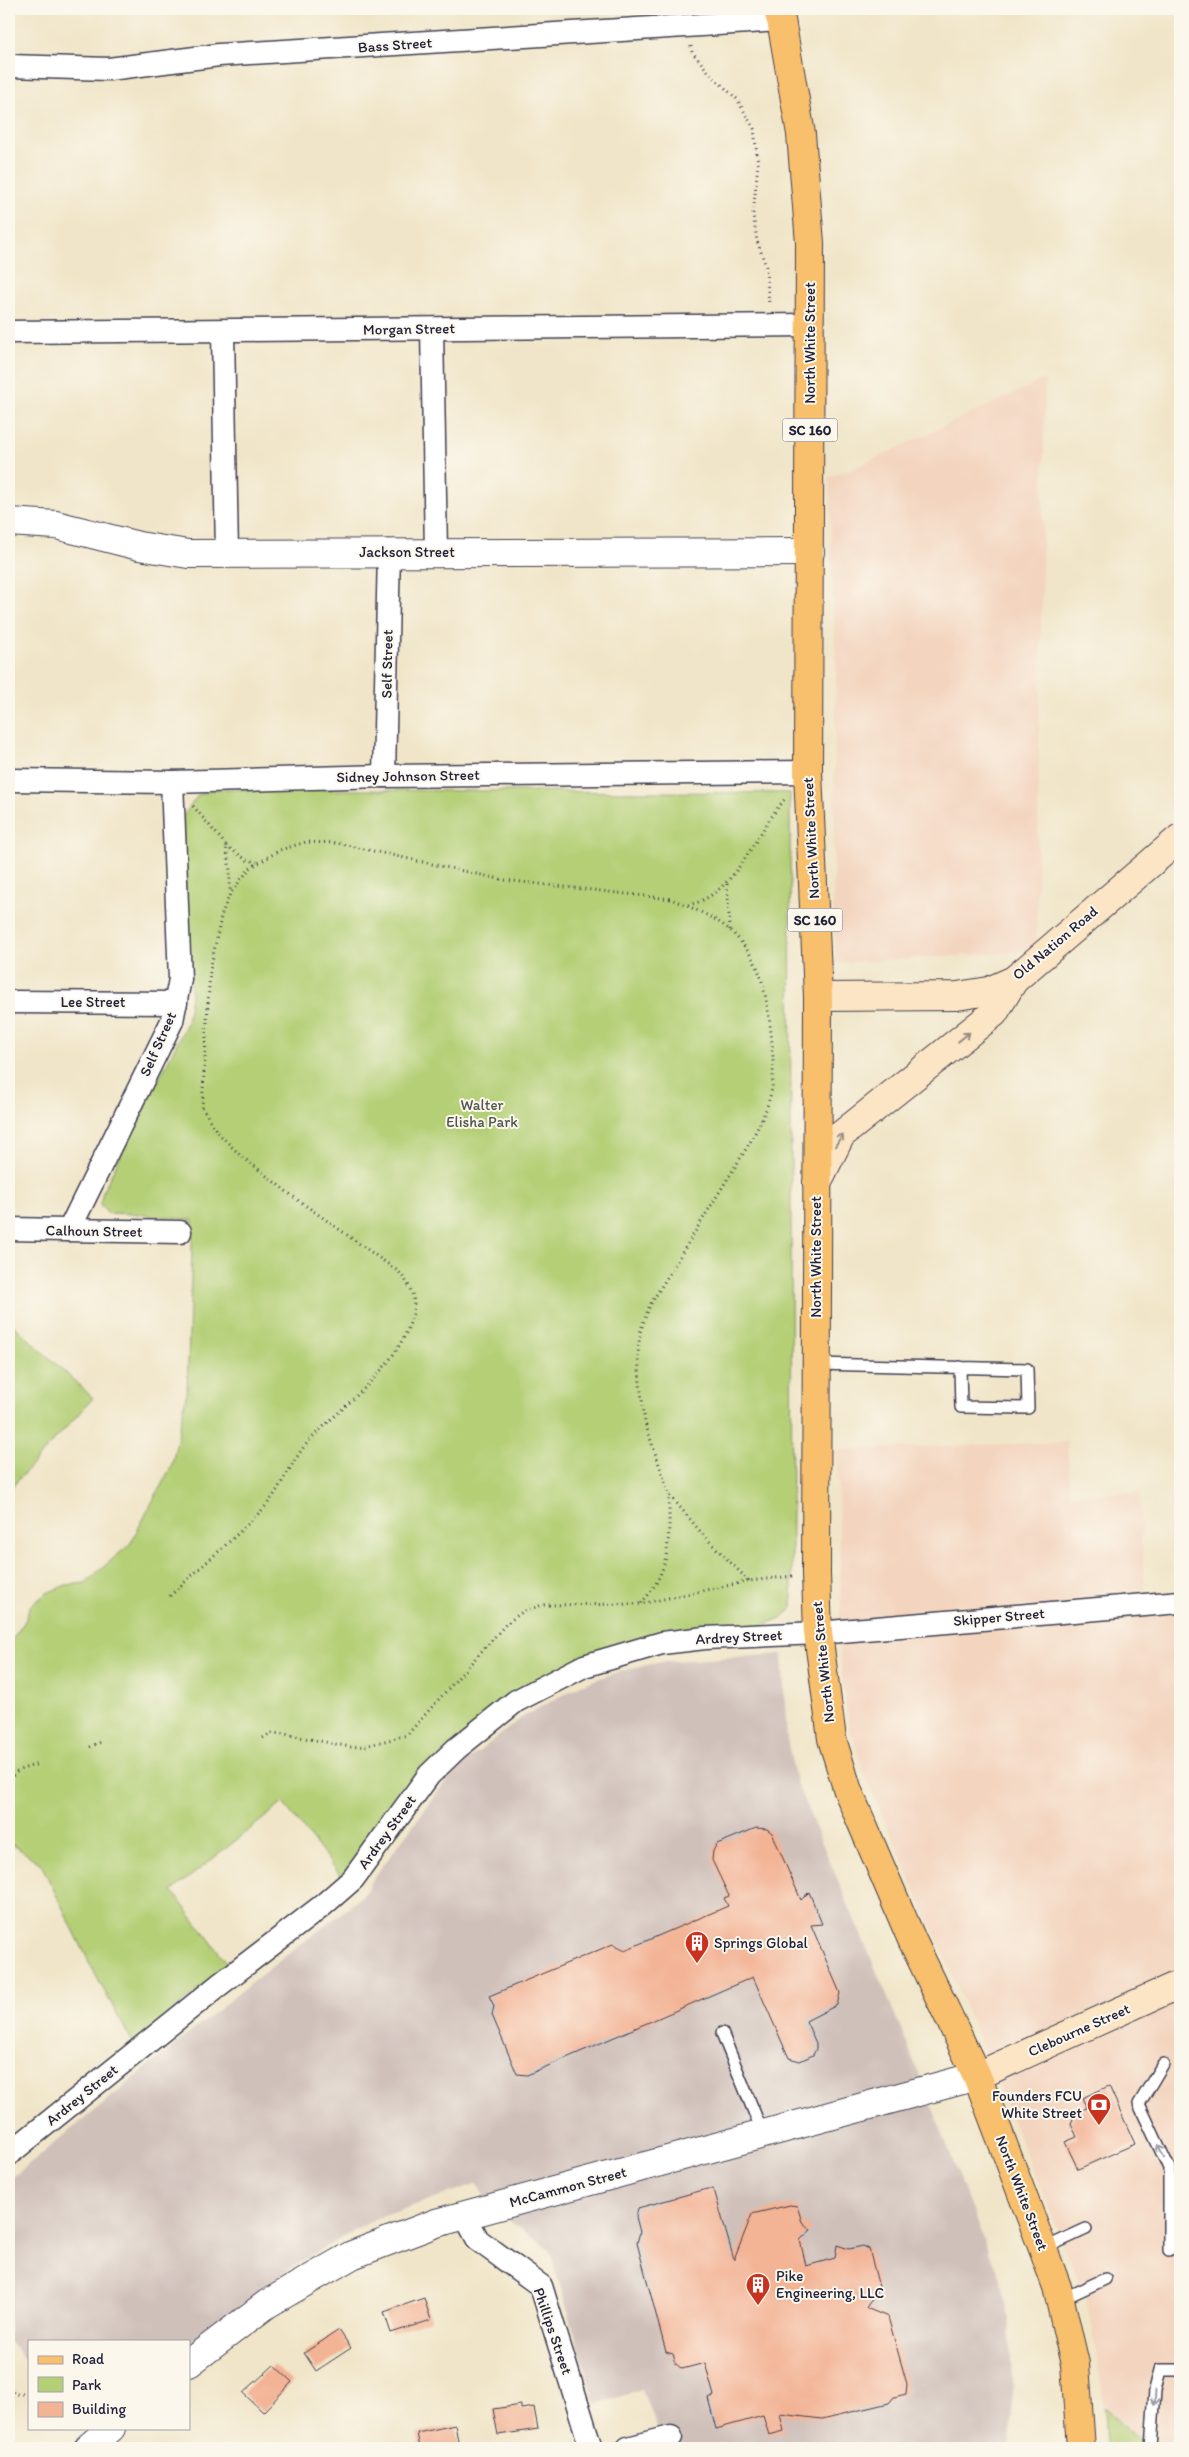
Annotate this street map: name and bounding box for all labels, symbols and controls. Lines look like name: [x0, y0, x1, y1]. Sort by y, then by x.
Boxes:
street label: Bass Street: [357, 33, 433, 57]
street label: North White Street: [801, 282, 819, 404]
street label: Morgan Street: [363, 319, 456, 339]
road number: SC 160: [782, 418, 838, 442]
street label: Jackson Street: [359, 543, 455, 561]
street label: Self Street: [377, 629, 397, 699]
street label: Sidney Johnson Street: [336, 766, 480, 786]
street label: North White Street: [799, 776, 823, 899]
street label: Old Nation Road: [1009, 902, 1101, 984]
road number: SC 160: [788, 908, 842, 932]
street label: Lee Street: [61, 993, 126, 1011]
street label: Self Street: [136, 1009, 180, 1079]
one-way arrow: [957, 1031, 970, 1042]
park label: Walter Elisha Park: [446, 1096, 518, 1131]
one-way arrow: [835, 1134, 845, 1148]
street label: North White Street: [807, 1196, 825, 1318]
street label: Calhoun Street: [45, 1221, 143, 1241]
street label: North White Street: [808, 1600, 838, 1723]
street label: Skipper Street: [952, 1604, 1046, 1630]
street label: Ardrey Street: [695, 1626, 783, 1648]
street label: Ardrey Street: [354, 1791, 420, 1873]
building icon: Springs Global: [684, 1930, 710, 1964]
place label: Springs Global: [714, 1934, 809, 1952]
street label: Clebourne Street: [1025, 1999, 1133, 2061]
street label: Ardrey Street: [42, 2060, 122, 2129]
place label: Founders FCU White Street: [992, 2087, 1082, 2122]
bank icon: Founders FCU White Street: [1086, 2092, 1112, 2126]
street label: North White Street: [992, 2133, 1052, 2253]
one-way arrow: [1156, 2144, 1166, 2159]
street label: McCammon Street: [507, 2163, 629, 2211]
place label: Pike Engineering, LLC: [776, 2267, 885, 2302]
building icon: Pike Engineering, LLC: [745, 2272, 771, 2306]
street label: Phillips Street: [530, 2285, 576, 2377]
legend: [28, 2340, 190, 2430]
text: Road: [72, 2350, 105, 2368]
text: Park: [72, 2376, 102, 2394]
one-way arrow: [1150, 2390, 1159, 2406]
text: Building: [72, 2400, 126, 2418]

